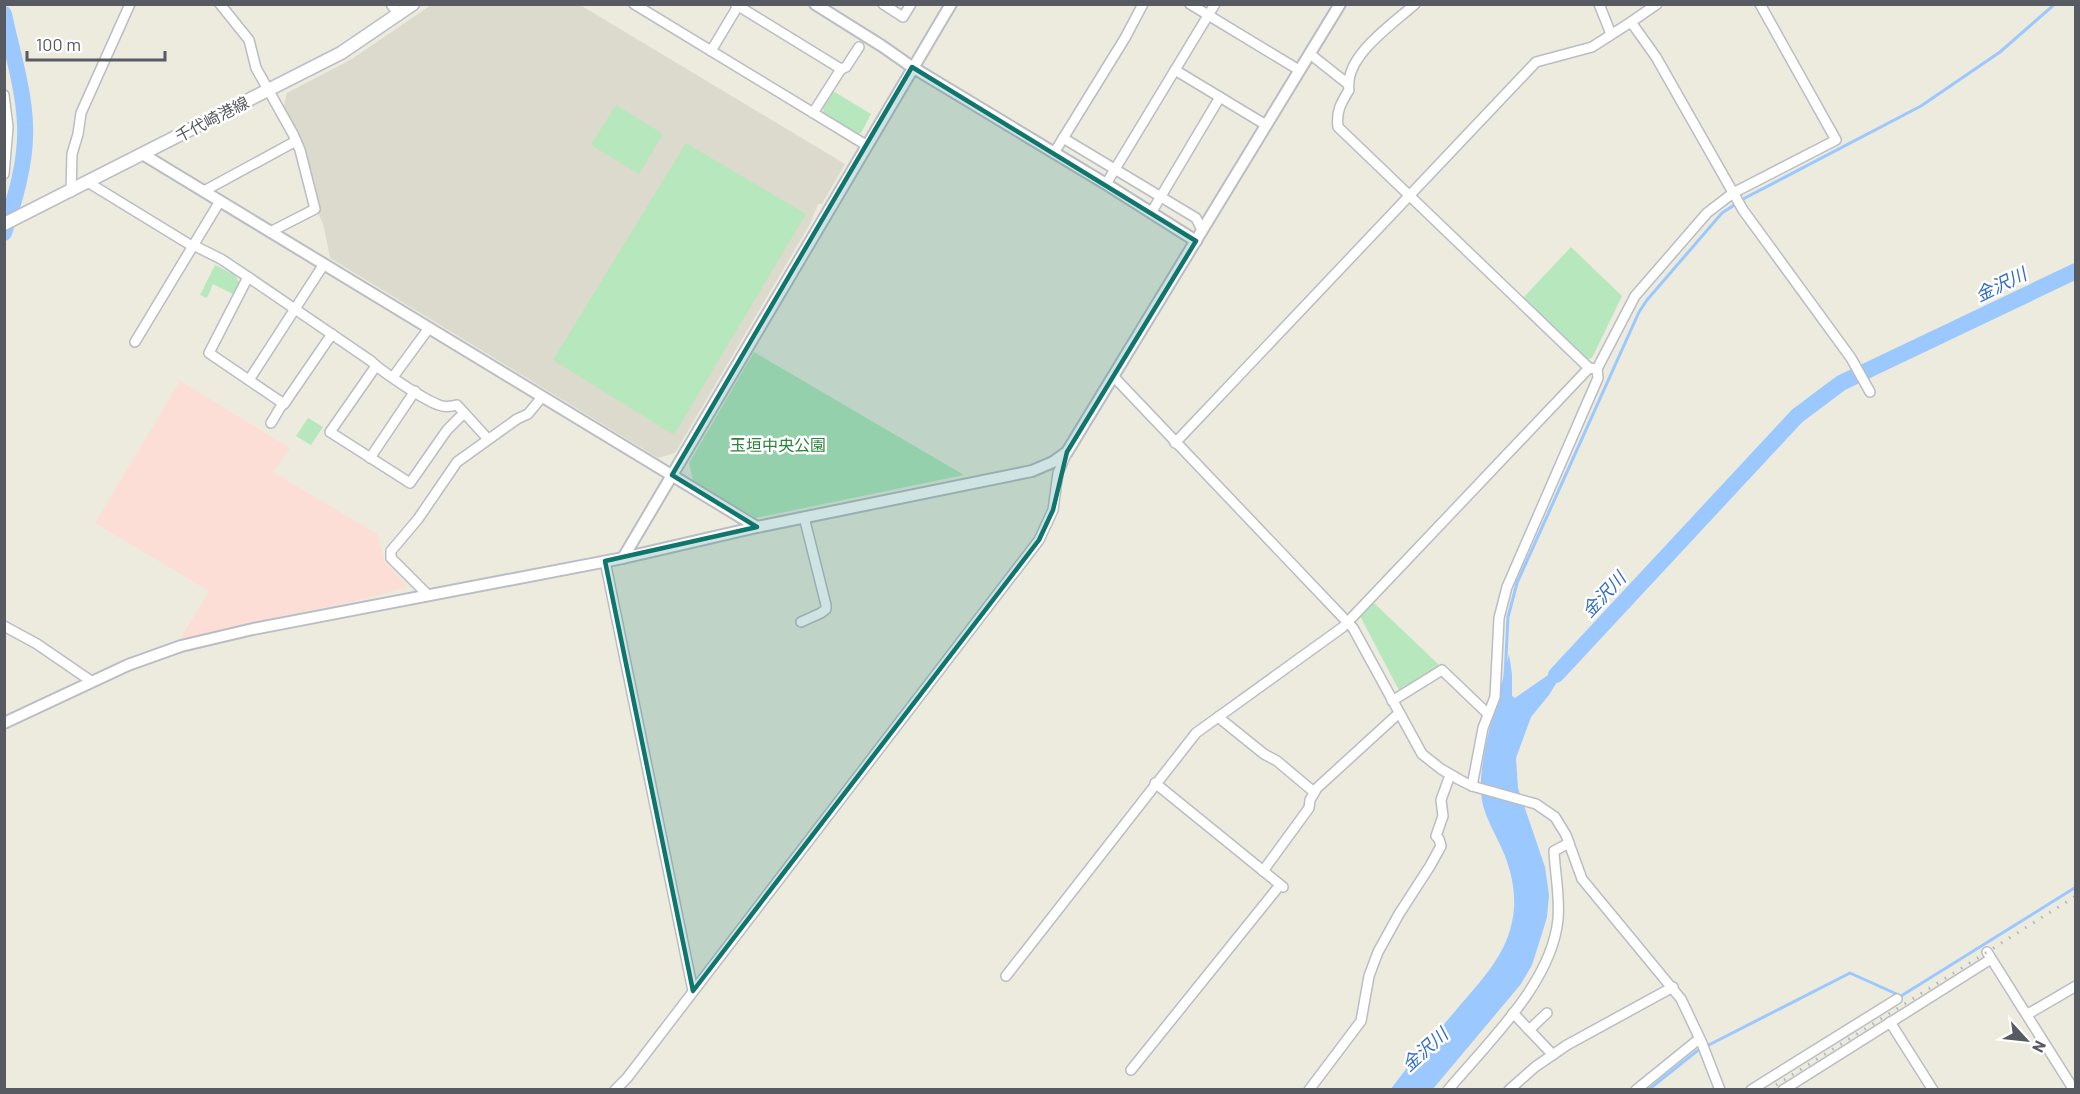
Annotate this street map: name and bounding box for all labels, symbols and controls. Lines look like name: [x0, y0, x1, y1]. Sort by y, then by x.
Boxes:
scale bar: [27, 24, 165, 62]
text: 100 m: [36, 33, 81, 55]
street label: 千代崎港線: [172, 92, 252, 145]
water label: 金沢川: [1971, 262, 2031, 306]
park label: 玉垣中央公園: [730, 435, 826, 454]
water label: 金沢川: [1577, 566, 1631, 622]
north arrow: [1996, 1010, 2056, 1070]
water label: 金沢川: [1397, 1022, 1453, 1075]
text: N: [2029, 1038, 2051, 1056]

